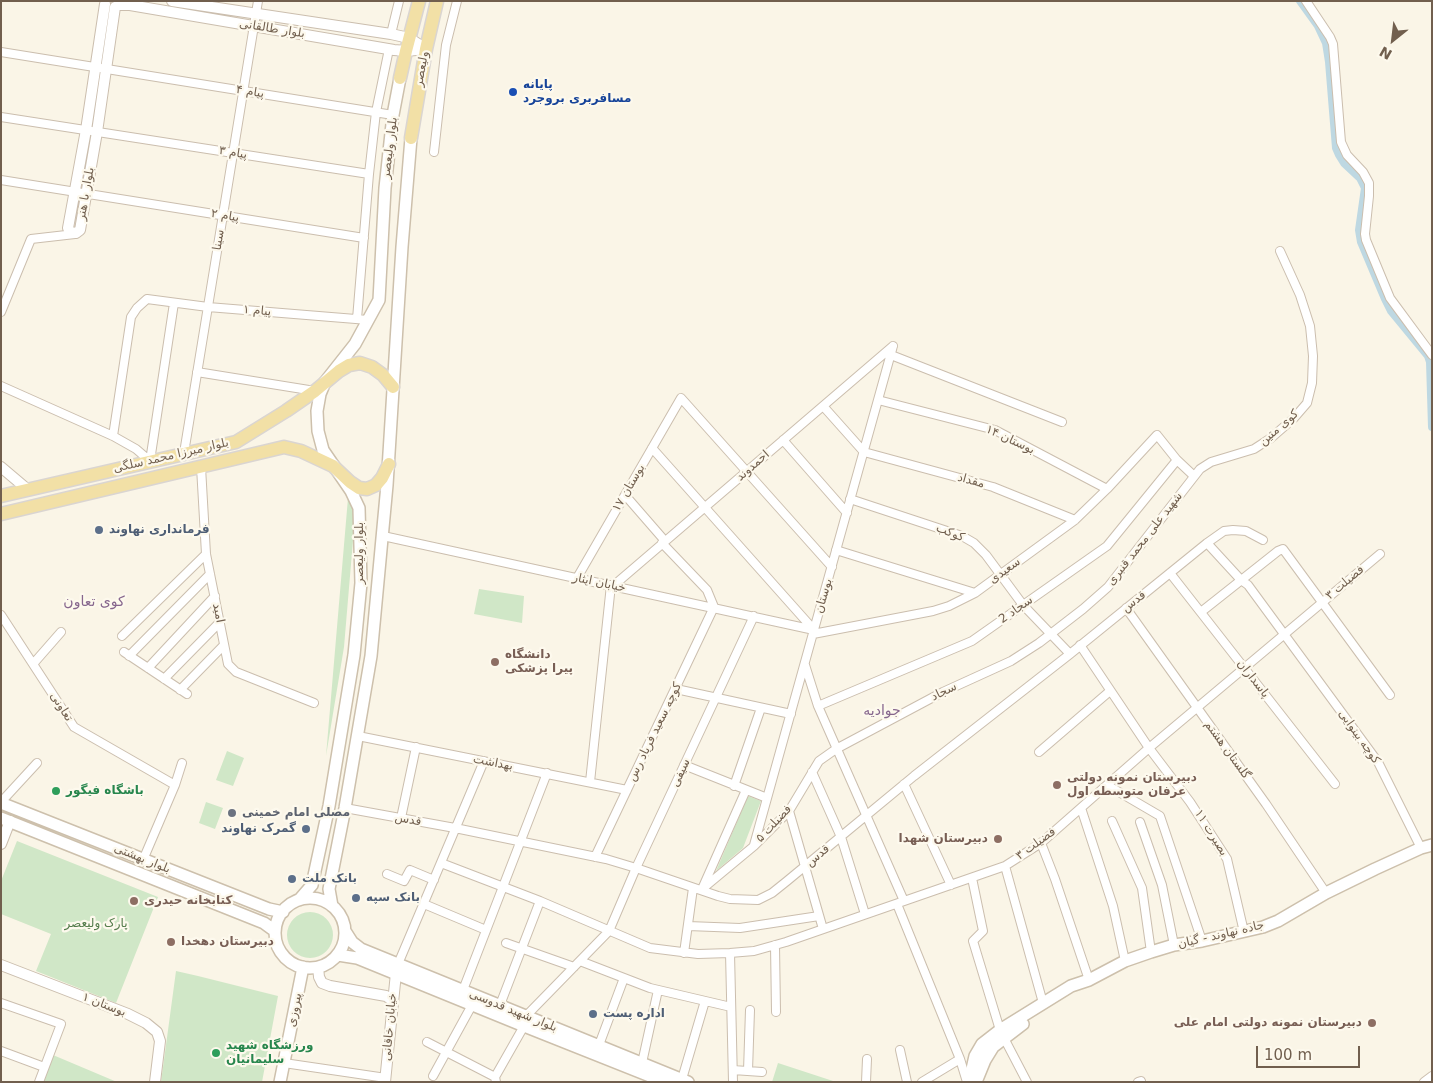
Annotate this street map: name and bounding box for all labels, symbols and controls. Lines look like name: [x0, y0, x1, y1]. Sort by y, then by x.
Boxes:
north arrow: [1368, 15, 1418, 65]
street label: بلوار طالقانی: [238, 17, 306, 41]
text: N: [1377, 43, 1395, 63]
street label: ولیعصر: [412, 50, 432, 88]
place label: پایانه مسافربری بروجرد: [523, 78, 631, 106]
street label: پیام ۴: [235, 83, 265, 101]
marker: پایانه مسافربری بروجرد: [507, 86, 519, 98]
street label: بلوار ولیعصر: [379, 116, 401, 180]
street label: پیام ۳: [218, 144, 248, 162]
street label: بلوار با هنر: [74, 166, 98, 222]
street label: پیام ۲: [210, 207, 240, 225]
street label: سینا: [210, 229, 228, 251]
street label: پیام ۱: [242, 303, 272, 319]
street label: کوی متین: [1256, 407, 1302, 449]
street label: بوستان ۱۴: [983, 422, 1037, 458]
street label: بلوار میرزا محمد سلگی: [112, 436, 230, 476]
street label: احمدوند: [733, 448, 773, 484]
street label: بوستان ۱۷: [610, 462, 648, 514]
street label: مقداد: [956, 470, 986, 492]
street label: شهید علی محمد قنبری: [1104, 489, 1186, 589]
street label: کوکب: [934, 521, 966, 545]
street label: بلوار ولیعصر: [353, 522, 367, 584]
place label: فرمانداری نهاوند: [109, 523, 210, 537]
marker: فرمانداری نهاوند: [93, 524, 105, 536]
street label: سعیدی: [987, 555, 1023, 587]
street label: فضیلت ۳: [1323, 563, 1367, 603]
street label: خیابان ایثار: [571, 570, 627, 596]
street label: بوستان: [812, 577, 836, 615]
street label: قدس: [1119, 588, 1149, 616]
street label: سجاد 2: [996, 593, 1036, 627]
district label: کوی تعاون: [63, 594, 125, 610]
street label: امید: [209, 602, 227, 624]
place label: دانشگاه پیرا پزشکی: [505, 648, 573, 676]
marker: دانشگاه پیرا پزشکی: [489, 656, 501, 668]
street label: پاسداران: [1234, 657, 1272, 701]
street label: کوچه سعید فریاد رس: [625, 680, 685, 784]
street label: سجاد: [929, 680, 959, 704]
street label: تعاونی: [46, 690, 76, 724]
district label: جوادیه: [863, 703, 901, 719]
street label: کوچه بینوایی: [1335, 707, 1383, 767]
street label: گلستان هشتم: [1201, 718, 1253, 782]
street label: بهداشت: [472, 752, 514, 774]
street label: سیفی: [668, 756, 694, 790]
place label: دبیرستان نمونه دولتی عرفان متوسطه اول: [1067, 771, 1197, 799]
marker: دبیرستان نمونه دولتی عرفان متوسطه اول: [1051, 779, 1063, 791]
place label: باشگاه فیگور: [66, 784, 144, 798]
marker: باشگاه فیگور: [50, 785, 62, 797]
street label: فضیلت ۵: [753, 802, 795, 846]
place label: مصلی امام خمینی: [242, 806, 350, 820]
marker: مصلی امام خمینی: [226, 807, 238, 819]
street label: بصیرت ۱۱: [1191, 807, 1231, 859]
street label: قدس: [394, 811, 422, 829]
place label: گمرک نهاوند: [221, 822, 296, 836]
marker: گمرک نهاوند: [300, 823, 312, 835]
street label: فضیلت ۳: [1013, 825, 1059, 863]
place label: دبیرستان شهدا: [899, 832, 988, 846]
marker: دبیرستان شهدا: [992, 833, 1004, 845]
street label: بلوار بهشتی: [112, 841, 172, 877]
street label: قدس: [803, 842, 833, 870]
place label: بانک ملت: [302, 872, 357, 886]
marker: بانک ملت: [286, 873, 298, 885]
place label: بانک سپه: [366, 891, 420, 905]
marker: بانک سپه: [350, 892, 362, 904]
place label: کتابخانه حیدری: [144, 894, 232, 908]
marker: کتابخانه حیدری: [128, 895, 140, 907]
park label: پارک ولیعصر: [64, 917, 128, 931]
street label: جاده نهاوند - گیان: [1176, 918, 1266, 952]
place label: دبیرستان دهخدا: [181, 935, 274, 949]
marker: دبیرستان دهخدا: [165, 936, 177, 948]
street label: بلوار شهید قدوسی: [467, 987, 559, 1035]
street label: بوستان ۱: [80, 990, 128, 1020]
street label: پیروزی: [285, 992, 305, 1028]
street label: خیابان خاقانی: [380, 992, 400, 1062]
place label: اداره پست: [603, 1007, 665, 1021]
marker: اداره پست: [587, 1008, 599, 1020]
place label: دبیرستان نمونه دولتی امام علی: [1174, 1016, 1362, 1030]
marker: دبیرستان نمونه دولتی امام علی: [1366, 1017, 1378, 1029]
scale bar: [1258, 1036, 1362, 1068]
place label: ورزشگاه شهید سلیمانیان: [226, 1039, 313, 1067]
text: 100 m: [1264, 1046, 1312, 1064]
marker: ورزشگاه شهید سلیمانیان: [210, 1047, 222, 1059]

